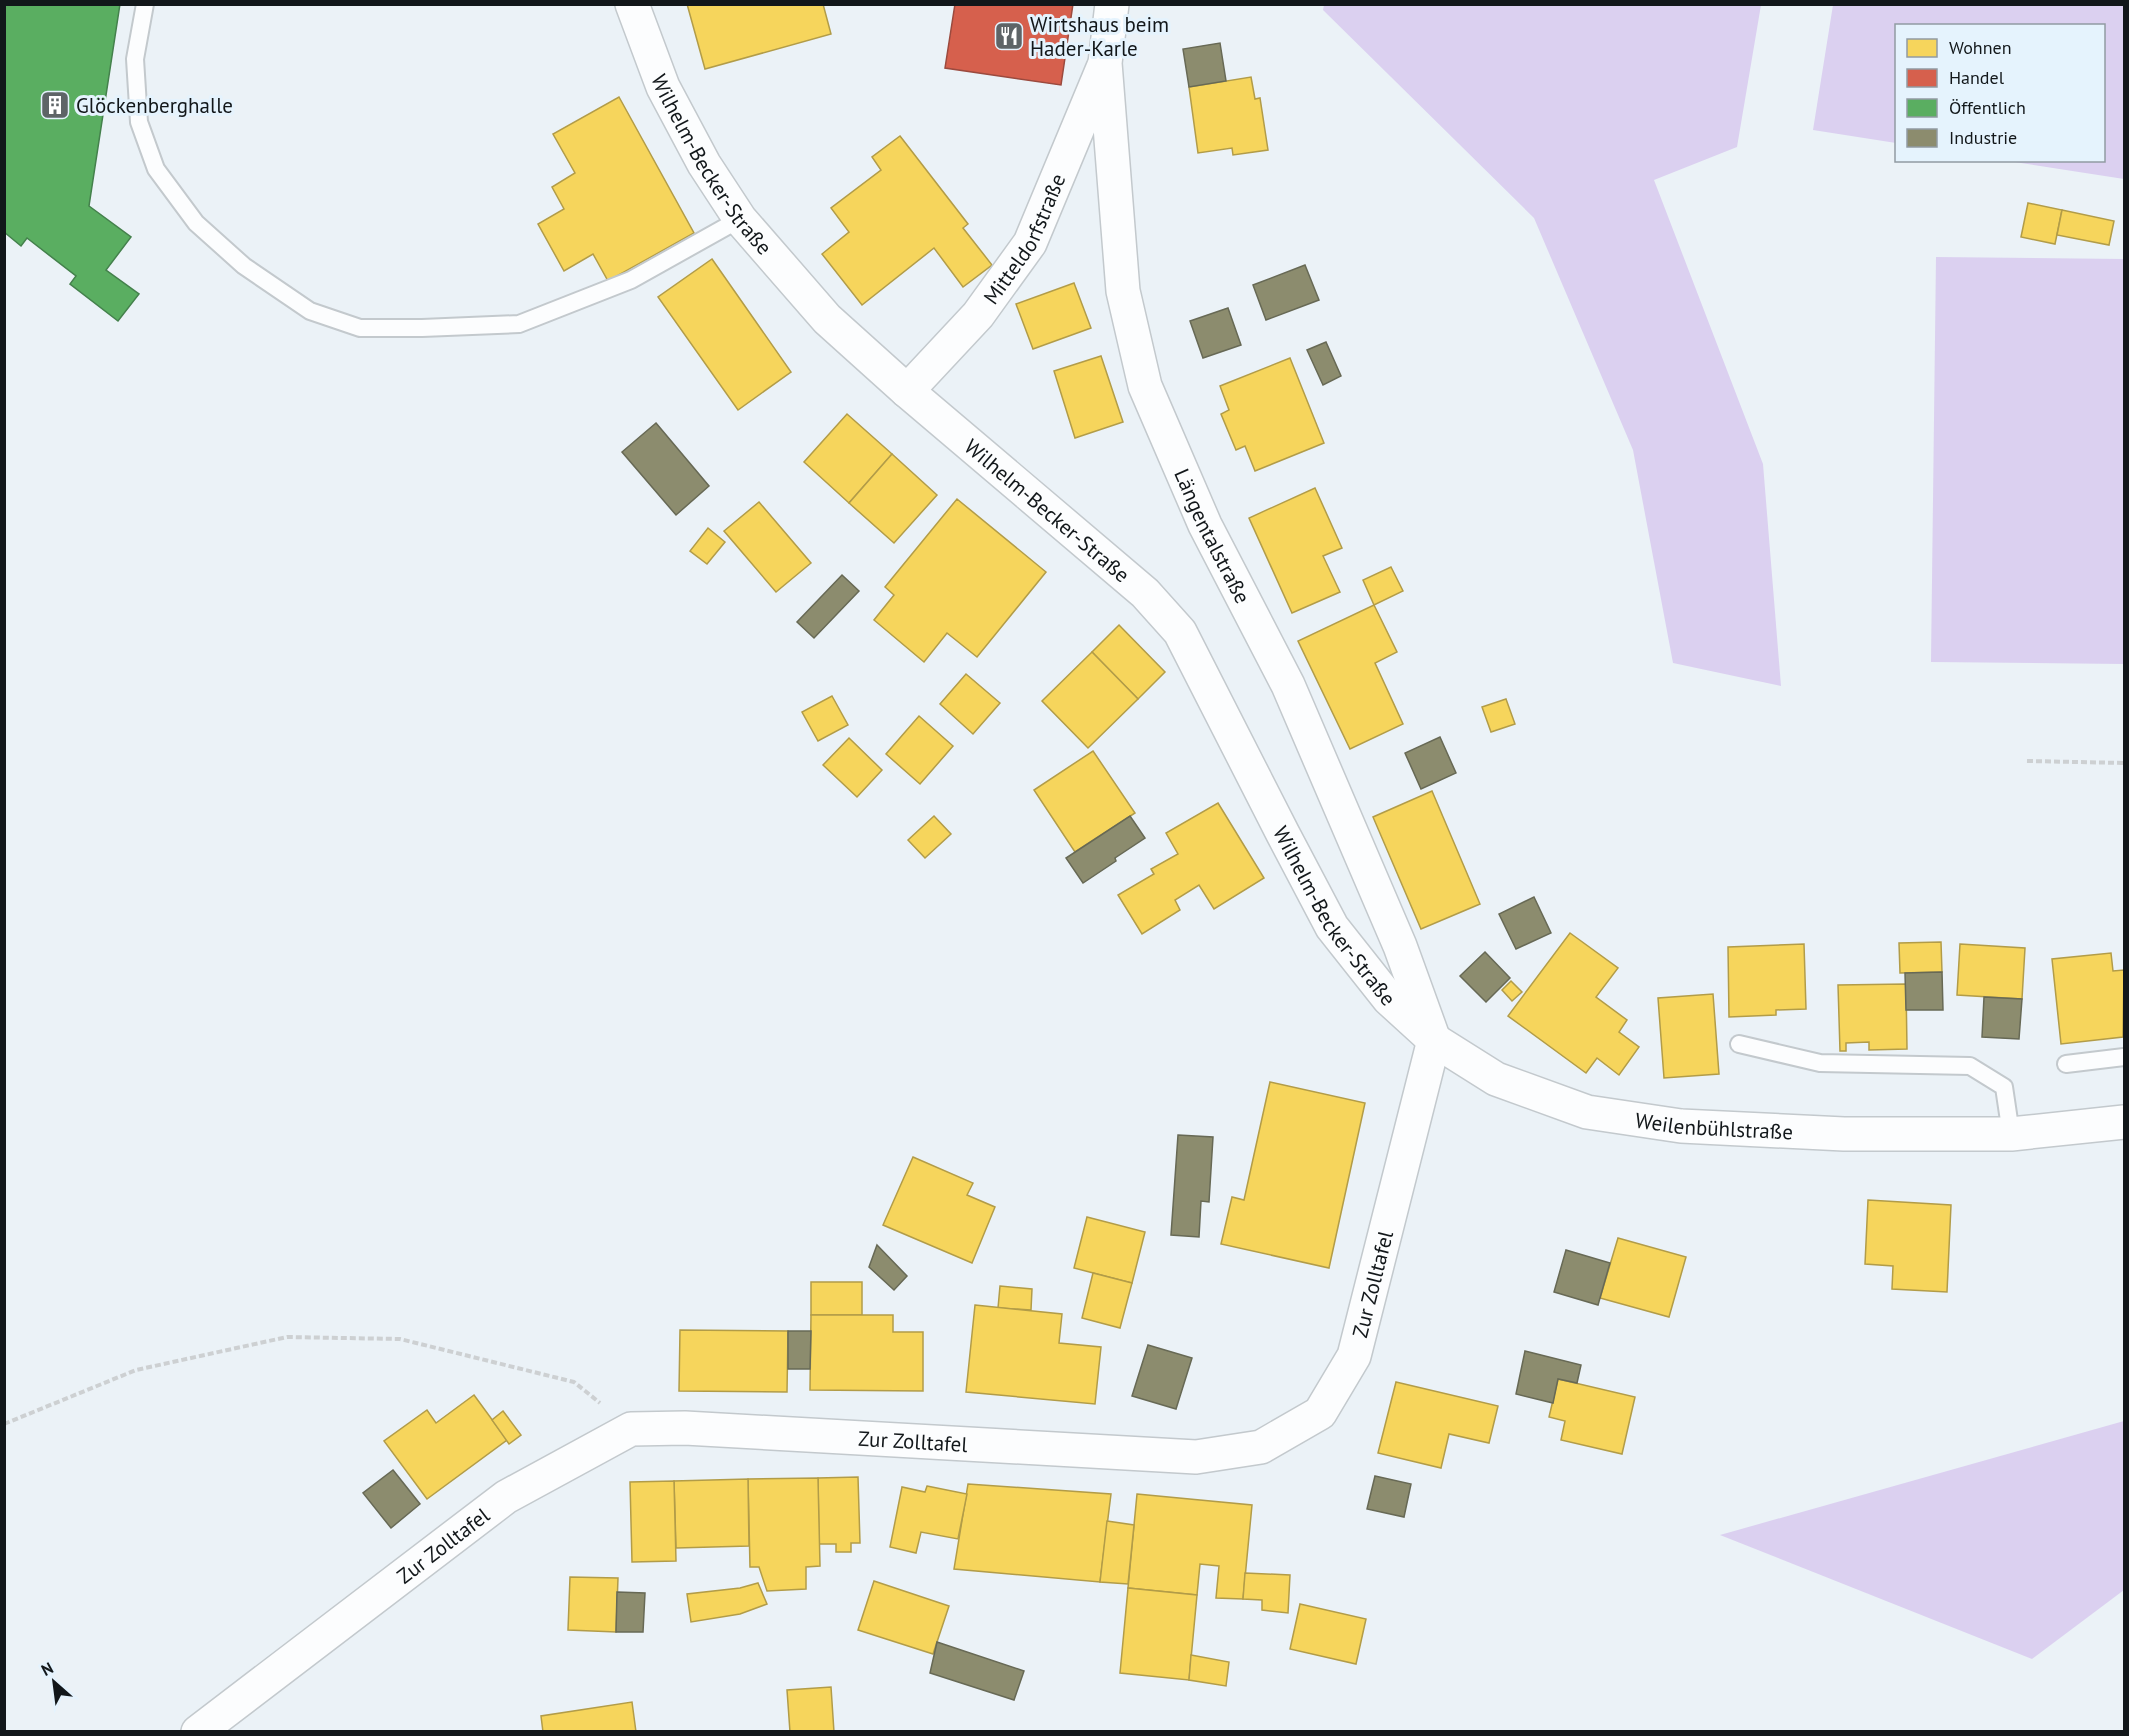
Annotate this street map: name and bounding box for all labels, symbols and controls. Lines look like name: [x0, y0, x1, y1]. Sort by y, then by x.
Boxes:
place label: Wirtshaus beim Hader-Karle: [1030, 11, 1169, 62]
restaurant icon: Wirtshaus beim Hader-Karle: [993, 20, 1025, 52]
legend: [1895, 24, 2105, 162]
text: Wohnen: [1949, 36, 2011, 59]
text: Handel: [1949, 66, 2005, 89]
street label: Wilhelm-Becker-Straße: [646, 70, 778, 260]
building icon: Glöckenberghalle: [39, 89, 71, 121]
place label: Glöckenberghalle: [76, 92, 233, 119]
text: Öffentlich: [1949, 96, 2026, 119]
text: Industrie: [1949, 126, 2017, 149]
street label: Mitteldorfstraße: [977, 169, 1071, 309]
street label: Wilhelm-Becker-Straße: [959, 432, 1136, 588]
street label: Längentalstraße: [1169, 464, 1257, 608]
street label: Wilhelm-Becker-Straße: [1268, 821, 1402, 1011]
street label: Weilenbühlstraße: [1633, 1106, 1794, 1145]
street label: Zur Zolltafel: [1346, 1228, 1399, 1340]
street label: Zur Zolltafel: [858, 1424, 968, 1458]
street label: Zur Zolltafel: [391, 1501, 495, 1589]
north arrow: [24, 1652, 84, 1712]
text: N: [38, 1657, 56, 1680]

